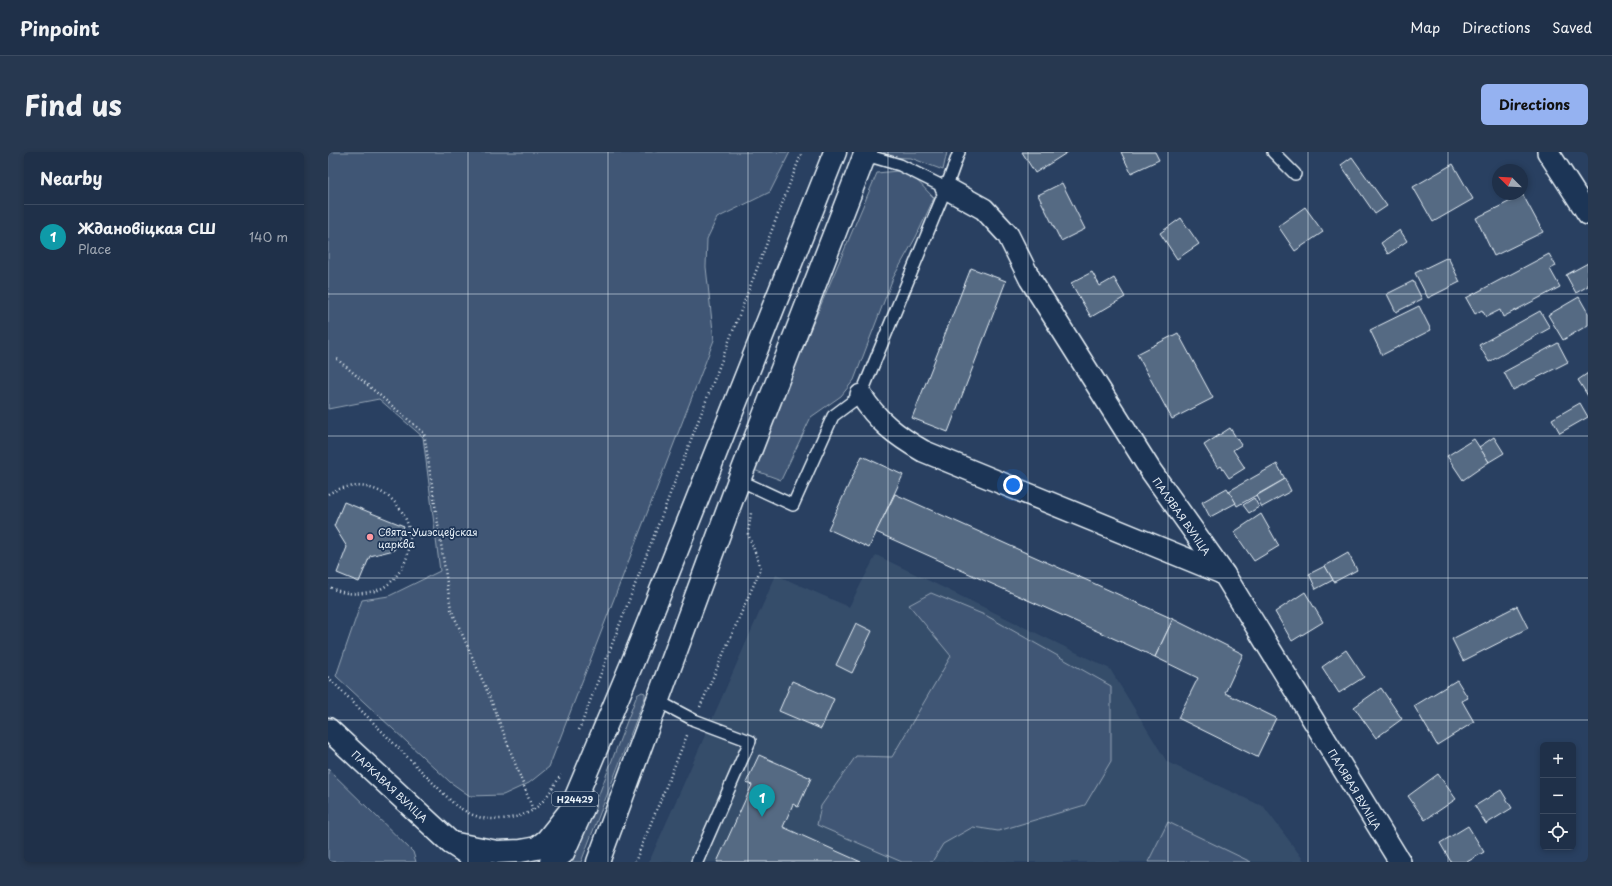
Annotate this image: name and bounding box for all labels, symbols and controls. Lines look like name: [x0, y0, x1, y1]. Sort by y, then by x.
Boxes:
text: Pinpoint: [20, 14, 100, 42]
text: Map: [1410, 17, 1440, 38]
text: Directions: [1462, 17, 1530, 38]
text: Saved: [1552, 17, 1592, 38]
text: Find us: [24, 83, 122, 126]
button: Directions: [1481, 84, 1588, 125]
north arrow: [1492, 164, 1528, 200]
text: Nearby: [40, 165, 102, 191]
text: Ждановіцкая СШ: [78, 216, 216, 239]
text: 1: [50, 227, 56, 246]
text: 140 m: [249, 227, 288, 246]
text: Place: [78, 239, 111, 258]
street label: ПАЛЯВАЯ ВУЛІЦА: [1149, 474, 1215, 558]
your location: [1003, 475, 1023, 495]
place label: Свята-Ушэсцеўская царква: [378, 524, 478, 551]
marker: Свята-Ушэсцеўская царква: [365, 532, 375, 542]
map controls: [1540, 742, 1576, 850]
button: +: [1540, 742, 1576, 778]
street label: ПАЛЯВАЯ ВУЛІЦА: [1325, 746, 1385, 833]
street label: ПАРКАВАЯ ВУЛІЦА: [349, 747, 432, 826]
button: −: [1540, 778, 1576, 814]
pin: 1: [749, 784, 775, 817]
road number: Н24429: [552, 792, 598, 806]
button: locate: [1540, 814, 1576, 850]

